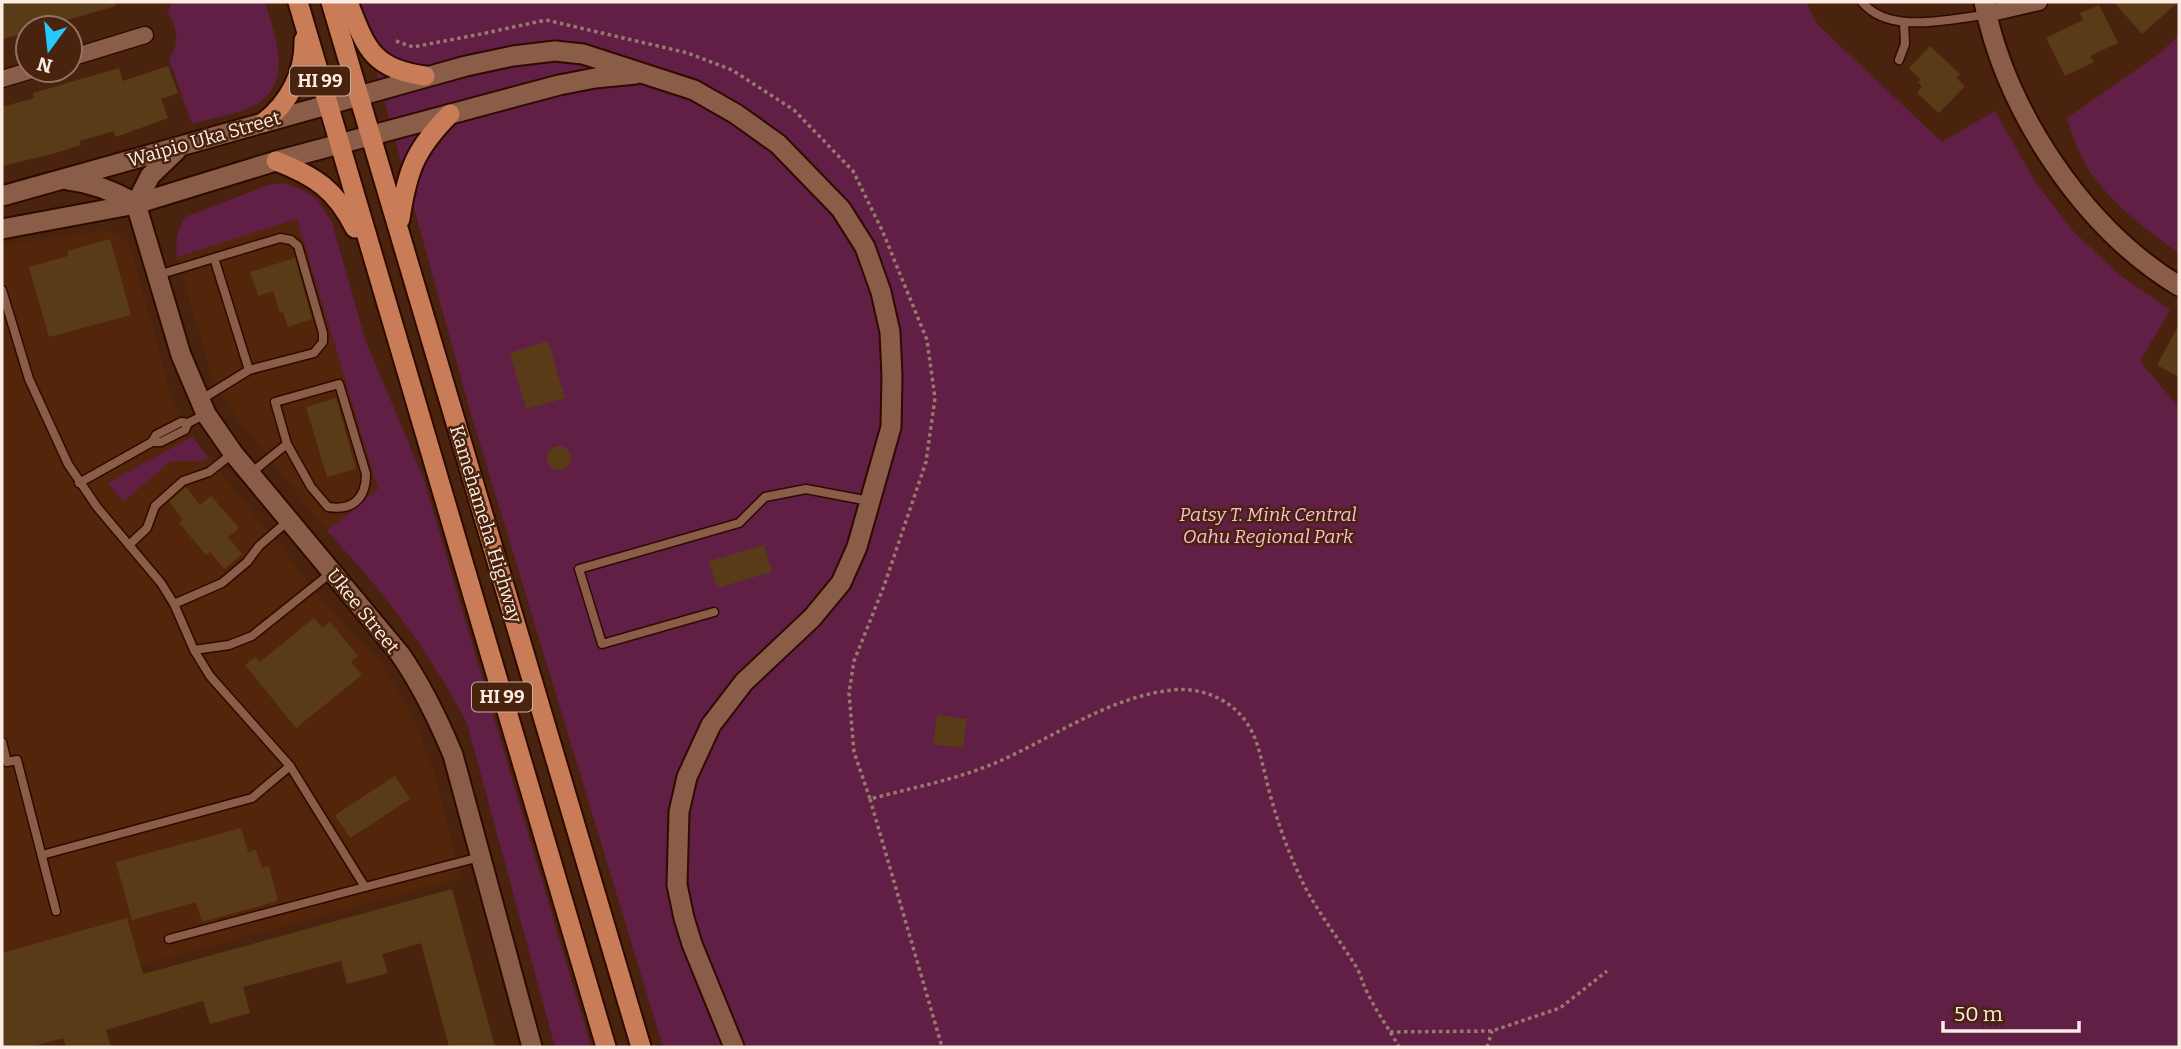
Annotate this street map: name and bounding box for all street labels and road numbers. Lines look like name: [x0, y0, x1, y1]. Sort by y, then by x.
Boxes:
road number: HI 99: [290, 66, 350, 96]
street label: Waipio Uka Street: [125, 106, 283, 172]
street label: Kamehameha Highway: [445, 422, 527, 627]
street label: Ukee Street: [322, 564, 404, 658]
road number: HI 99: [472, 682, 532, 712]

